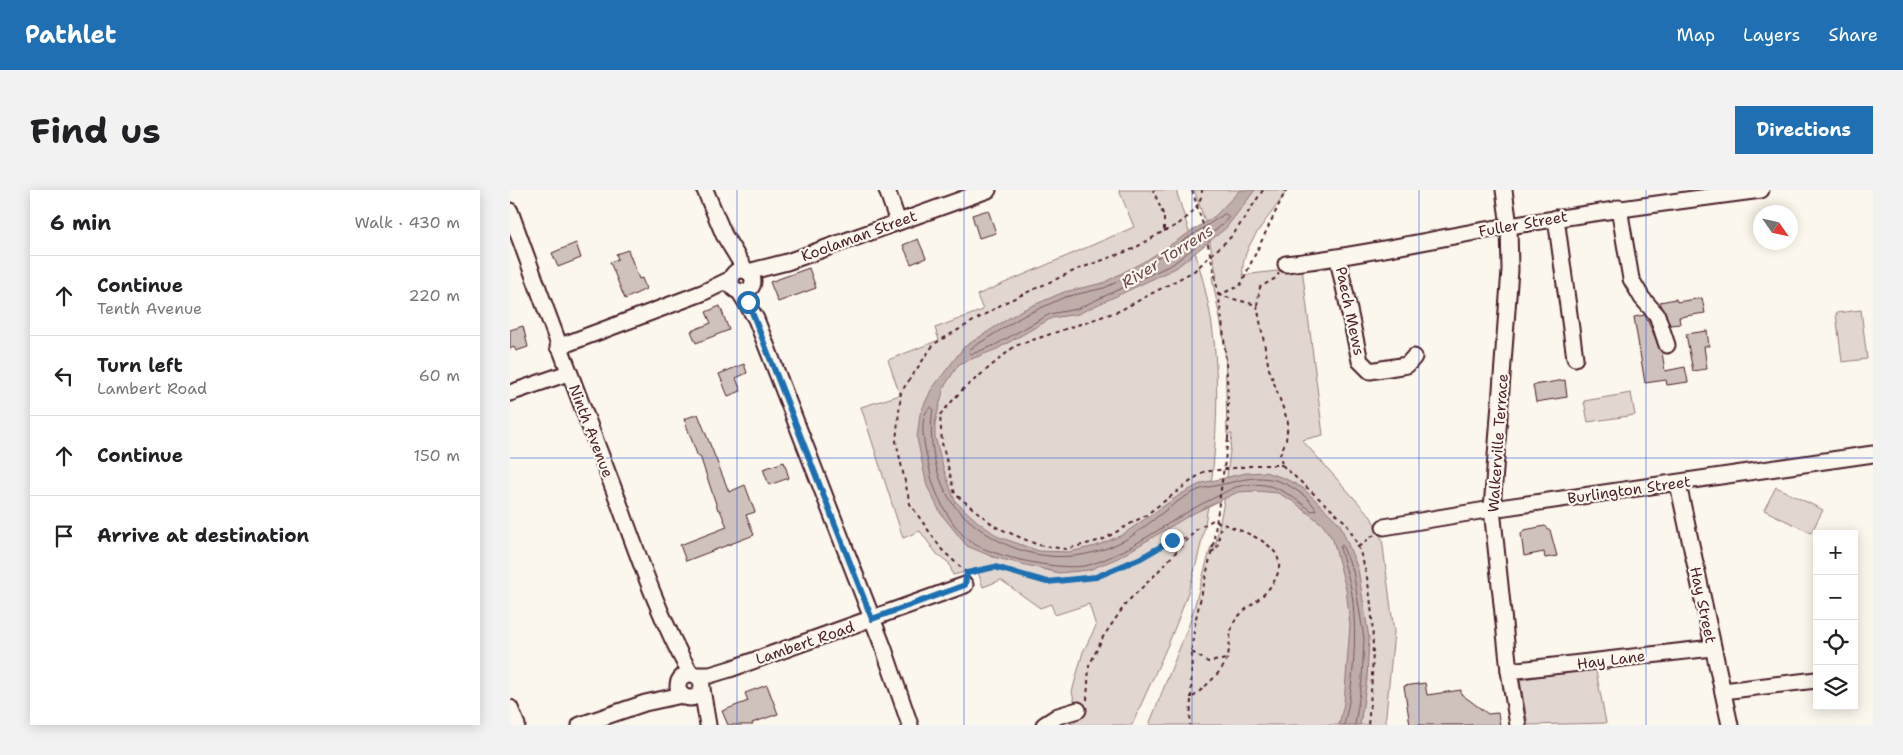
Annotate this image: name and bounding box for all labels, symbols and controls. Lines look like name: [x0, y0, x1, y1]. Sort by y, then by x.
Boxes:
text: Pathlet: [25, 19, 116, 51]
text: Map: [1677, 23, 1715, 47]
text: Layers: [1743, 23, 1800, 47]
text: Share: [1828, 23, 1878, 47]
button: Directions: [1735, 106, 1873, 154]
text: Find us: [30, 107, 161, 154]
north arrow: [1753, 205, 1798, 250]
street label: Koolaman Street: [798, 206, 920, 266]
street label: Fuller Street: [1477, 206, 1569, 242]
text: 6 min: [50, 209, 111, 237]
text: Walk · 430 m: [354, 212, 460, 233]
water label: River Torrens: [1117, 220, 1217, 293]
street label: Paech Mews: [1331, 265, 1369, 357]
text: Continue: [97, 273, 183, 298]
icon: ahead: [50, 282, 78, 310]
text: 220 m: [408, 285, 460, 306]
route start: [737, 291, 760, 314]
text: Tenth Avenue: [97, 298, 202, 319]
text: Turn left: [97, 353, 183, 378]
icon: left: [50, 362, 78, 390]
text: 60 m: [419, 365, 460, 386]
street label: Walkerville Terrace: [1483, 373, 1513, 513]
text: Lambert Road: [97, 378, 207, 399]
street label: Ninth Avenue: [564, 382, 618, 480]
icon: ahead: [50, 442, 78, 470]
text: Continue: [97, 443, 183, 468]
text: 150 m: [413, 445, 460, 466]
street label: Burlington Street: [1566, 471, 1692, 509]
icon: arrive: [50, 522, 78, 550]
text: Arrive at destination: [97, 523, 309, 548]
route end: [1161, 529, 1184, 552]
map controls: [1813, 530, 1858, 710]
button: +: [1813, 530, 1858, 575]
street label: Hay Street: [1685, 565, 1721, 645]
button: −: [1813, 575, 1858, 620]
street label: Lambert Road: [753, 617, 858, 669]
button: locate: [1813, 620, 1858, 665]
street label: Hay Lane: [1576, 646, 1646, 674]
button: layers: [1813, 665, 1858, 710]

